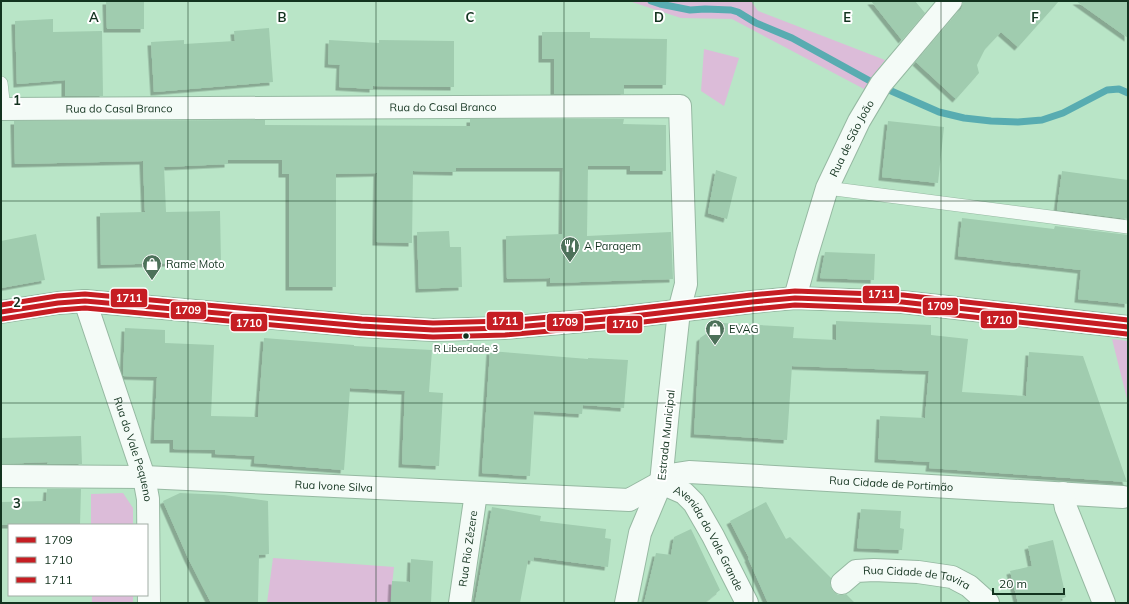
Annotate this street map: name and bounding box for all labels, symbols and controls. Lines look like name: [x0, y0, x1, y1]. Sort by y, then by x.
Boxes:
text: A: [89, 9, 99, 25]
text: B: [278, 9, 287, 25]
text: C: [466, 9, 475, 25]
text: D: [654, 9, 664, 25]
text: E: [843, 9, 851, 25]
text: F: [1031, 9, 1039, 25]
text: 1: [13, 92, 21, 108]
street label: Rua de São João: [826, 97, 877, 179]
street label: Rua do Casal Branco: [390, 100, 496, 114]
street label: Rua do Casal Branco: [66, 101, 172, 116]
restaurant icon: A Paragem: [559, 235, 581, 263]
place label: A Paragem: [584, 239, 641, 253]
shop icon: Rame Moto: [141, 253, 163, 281]
place label: Rame Moto: [166, 257, 224, 271]
line badge: 1711: [862, 285, 900, 304]
text: 1711: [868, 287, 895, 301]
line badge: 1711: [110, 288, 148, 308]
text: 1711: [116, 291, 143, 305]
text: 2: [13, 294, 21, 310]
line badge: 1709: [922, 297, 959, 316]
text: 1709: [927, 299, 954, 313]
line badge: 1709: [170, 301, 207, 320]
text: 1709: [175, 303, 202, 317]
line badge: 1710: [980, 310, 1018, 329]
line badge: 1711: [486, 311, 524, 331]
line badge: 1710: [230, 313, 268, 332]
line badge: 1709: [546, 313, 584, 332]
text: 1710: [986, 313, 1013, 327]
text: 1711: [492, 314, 519, 328]
text: 1709: [552, 315, 579, 329]
line badge: 1710: [606, 315, 643, 334]
text: 1710: [236, 316, 263, 330]
text: 1710: [612, 317, 639, 331]
shop icon: EVAG: [704, 318, 726, 346]
place label: EVAG: [729, 322, 758, 336]
marker: R Liberdade 3: [461, 331, 471, 341]
place label: R Liberdade 3: [434, 342, 498, 355]
street label: Estrada Municipal: [654, 389, 678, 481]
street label: Rua do Vale Pequeno: [111, 395, 155, 503]
street label: Rua Cidade de Portimão: [829, 473, 954, 494]
street label: Rua Ivone Silva: [294, 477, 373, 495]
street label: Avenida do Vale Grande: [671, 482, 747, 593]
text: 3: [13, 495, 21, 511]
street label: Rua Rio Zêzere: [455, 510, 480, 588]
legend: [8, 524, 148, 596]
text: 1709: [44, 532, 73, 547]
text: 1710: [44, 552, 73, 567]
street label: Rua Cidade de Tavira: [863, 563, 973, 592]
scale bar: [993, 570, 1064, 596]
text: 1711: [44, 572, 73, 587]
text: 20 m: [999, 576, 1027, 591]

